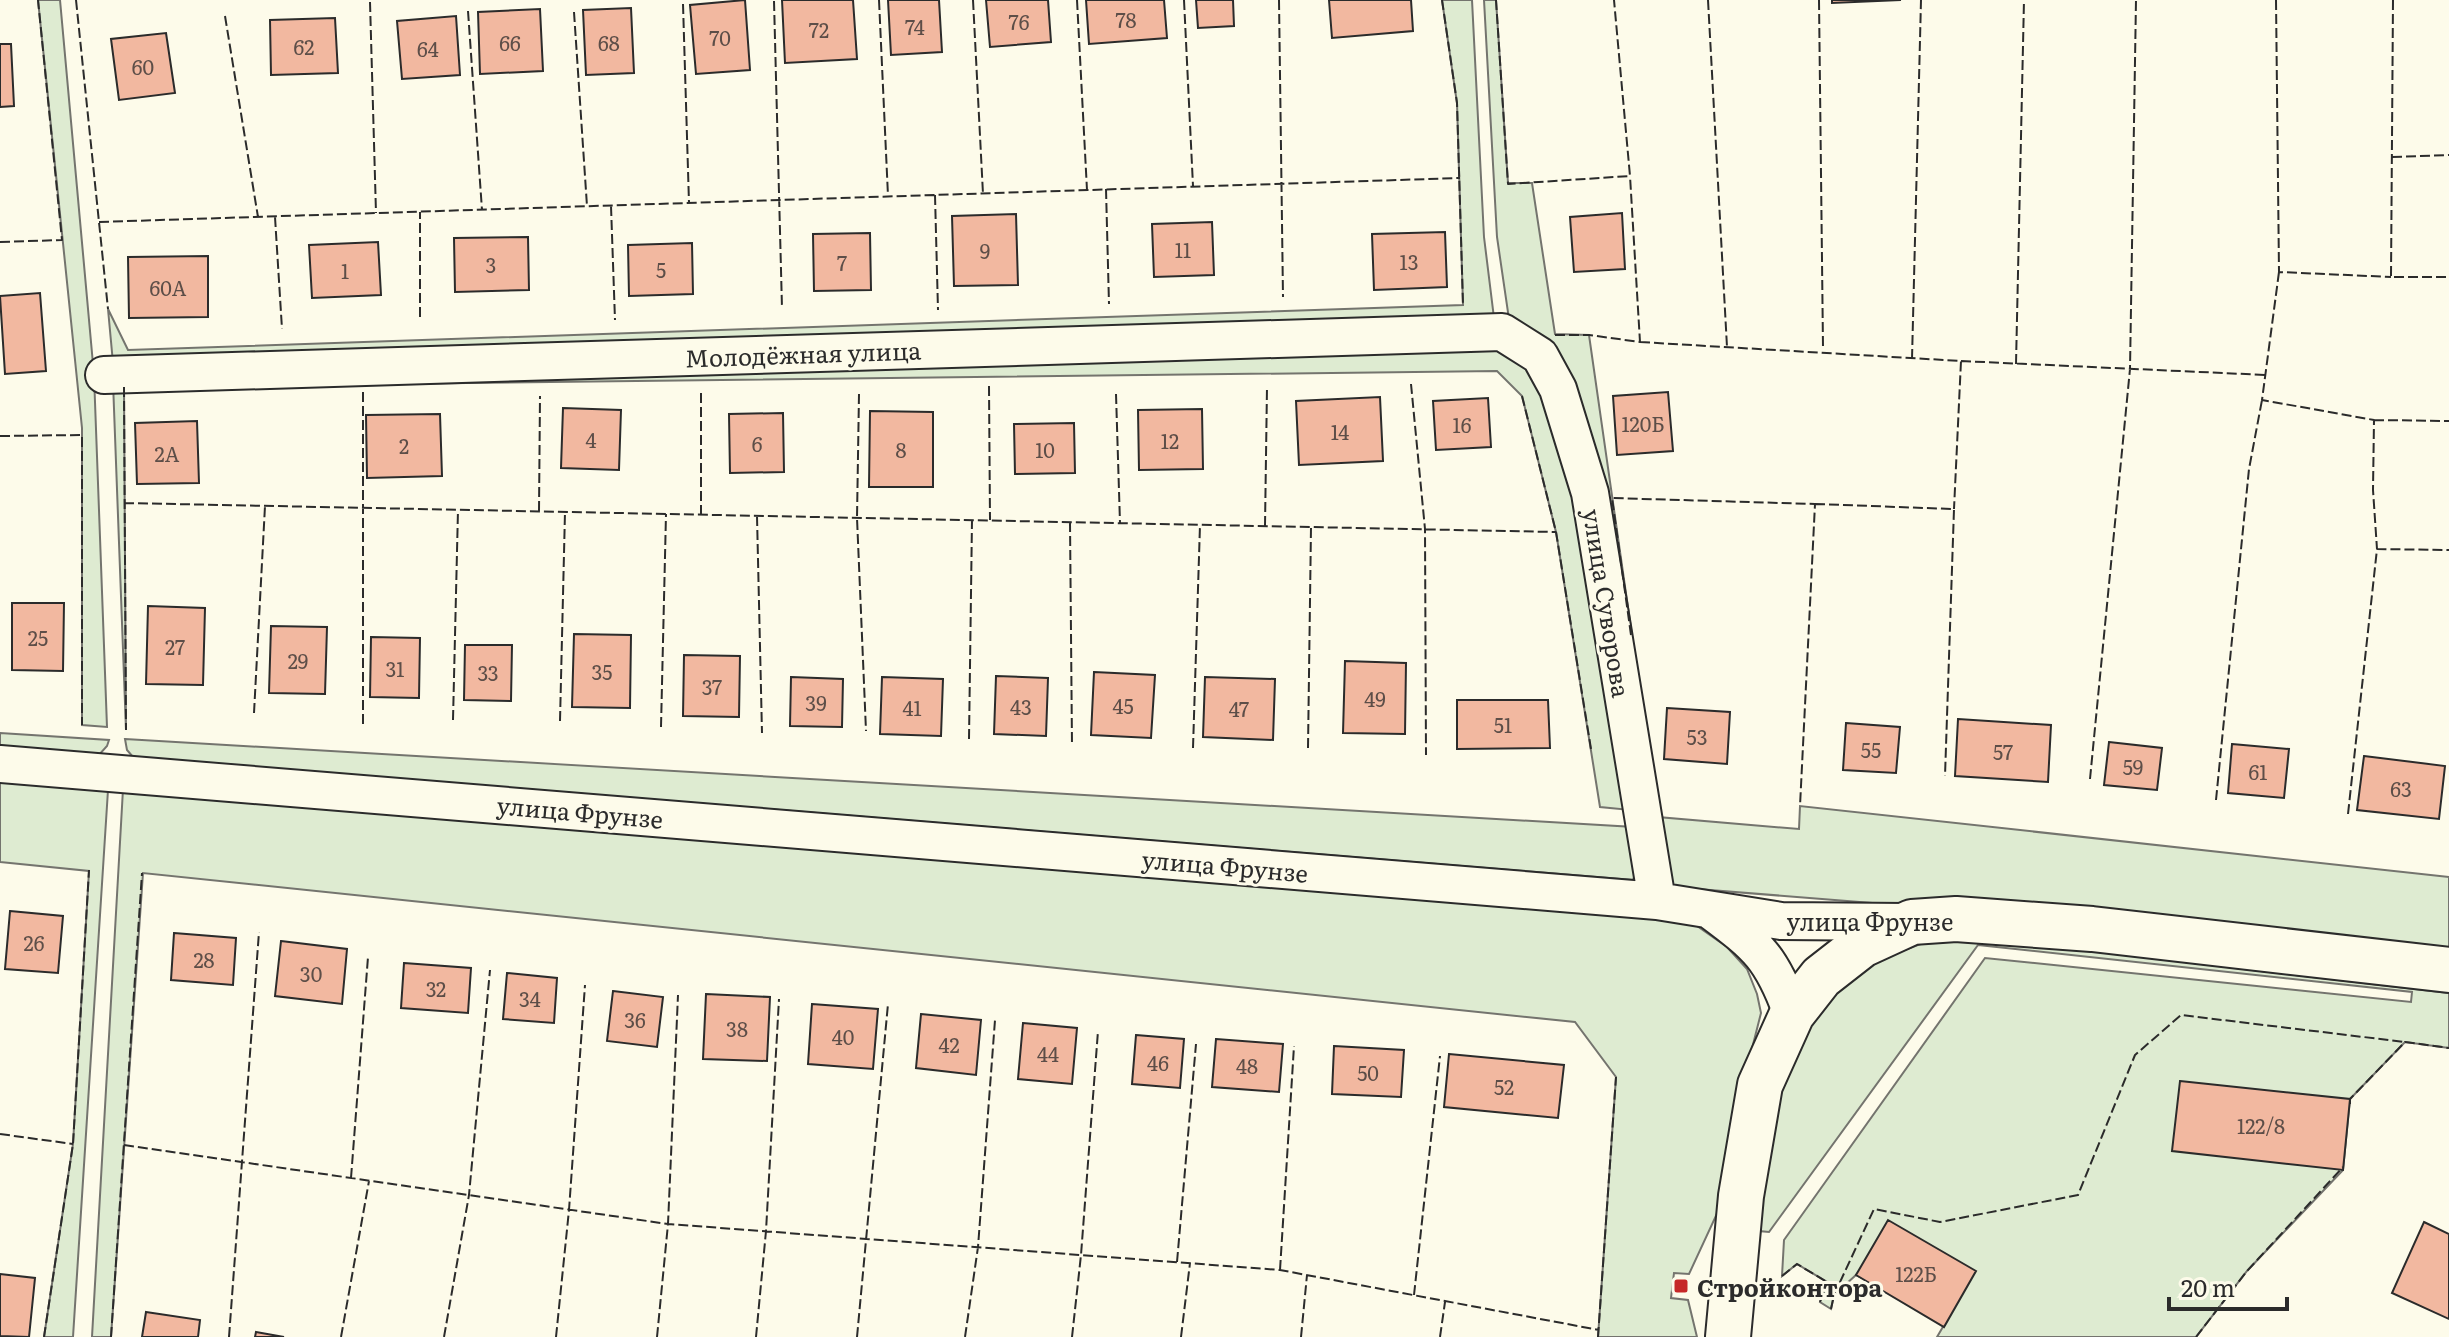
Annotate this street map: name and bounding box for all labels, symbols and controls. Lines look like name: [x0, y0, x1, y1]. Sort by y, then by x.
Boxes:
house number: 78: [1115, 4, 1137, 34]
house number: 76: [1009, 6, 1030, 36]
house number: 74: [905, 11, 925, 41]
house number: 72: [809, 14, 829, 44]
house number: 70: [709, 22, 731, 52]
house number: 66: [499, 27, 521, 57]
house number: 68: [598, 27, 620, 57]
house number: 62: [294, 31, 314, 61]
house number: 64: [417, 33, 439, 63]
house number: 60: [132, 51, 154, 81]
house number: 11: [1175, 234, 1191, 264]
house number: 9: [980, 235, 990, 265]
house number: 13: [1400, 246, 1418, 276]
house number: 7: [837, 247, 847, 277]
house number: 3: [486, 249, 496, 279]
house number: 5: [656, 254, 666, 284]
house number: 1: [341, 255, 349, 285]
house number: 60А: [150, 272, 187, 302]
street label: Молодёжная улица: [684, 331, 922, 375]
house number: 120Б: [1621, 408, 1665, 438]
house number: 16: [1453, 409, 1472, 439]
house number: 14: [1331, 416, 1349, 446]
house number: 4: [585, 424, 597, 454]
house number: 12: [1161, 425, 1179, 455]
house number: 6: [752, 428, 763, 458]
house number: 2: [399, 430, 409, 460]
house number: 8: [895, 434, 907, 464]
house number: 10: [1035, 434, 1055, 464]
house number: 2А: [155, 438, 180, 468]
street label: улица Суворова: [1576, 506, 1640, 700]
house number: 25: [28, 622, 48, 652]
house number: 27: [165, 631, 185, 661]
house number: 29: [288, 645, 308, 675]
house number: 31: [386, 653, 404, 683]
house number: 35: [592, 656, 612, 686]
house number: 33: [477, 657, 499, 687]
house number: 37: [702, 671, 722, 701]
house number: 49: [1364, 683, 1386, 713]
house number: 39: [805, 687, 827, 717]
house number: 45: [1112, 690, 1134, 720]
house number: 43: [1010, 691, 1032, 721]
house number: 41: [902, 692, 922, 722]
house number: 47: [1229, 693, 1249, 723]
house number: 51: [1494, 709, 1512, 739]
house number: 53: [1687, 721, 1708, 751]
house number: 55: [1861, 734, 1881, 764]
house number: 57: [1993, 736, 2013, 766]
house number: 59: [2123, 751, 2143, 781]
house number: 61: [2249, 756, 2267, 786]
house number: 63: [2390, 773, 2412, 803]
street label: улица Фрунзе: [495, 786, 665, 836]
street label: улица Фрунзе: [1140, 840, 1310, 890]
street label: улица Фрунзе: [1787, 903, 1953, 938]
house number: 26: [24, 927, 45, 957]
house number: 28: [193, 944, 215, 974]
house number: 30: [300, 958, 322, 988]
house number: 32: [426, 973, 446, 1003]
house number: 34: [519, 983, 541, 1013]
house number: 36: [624, 1004, 646, 1034]
house number: 38: [726, 1013, 748, 1043]
house number: 40: [832, 1021, 854, 1051]
house number: 42: [938, 1029, 960, 1059]
house number: 44: [1037, 1038, 1059, 1068]
house number: 46: [1147, 1047, 1169, 1077]
house number: 48: [1236, 1050, 1258, 1080]
house number: 50: [1357, 1057, 1379, 1087]
house number: 52: [1494, 1071, 1514, 1101]
house number: 122/8: [2237, 1110, 2285, 1140]
house number: 122Б: [1895, 1258, 1937, 1288]
scale bar: [2169, 1261, 2287, 1311]
place label: Стройконтора: [1697, 1269, 1882, 1304]
text: 20 m: [2181, 1269, 2235, 1304]
marker: Стройконтора: [1672, 1277, 1690, 1295]

